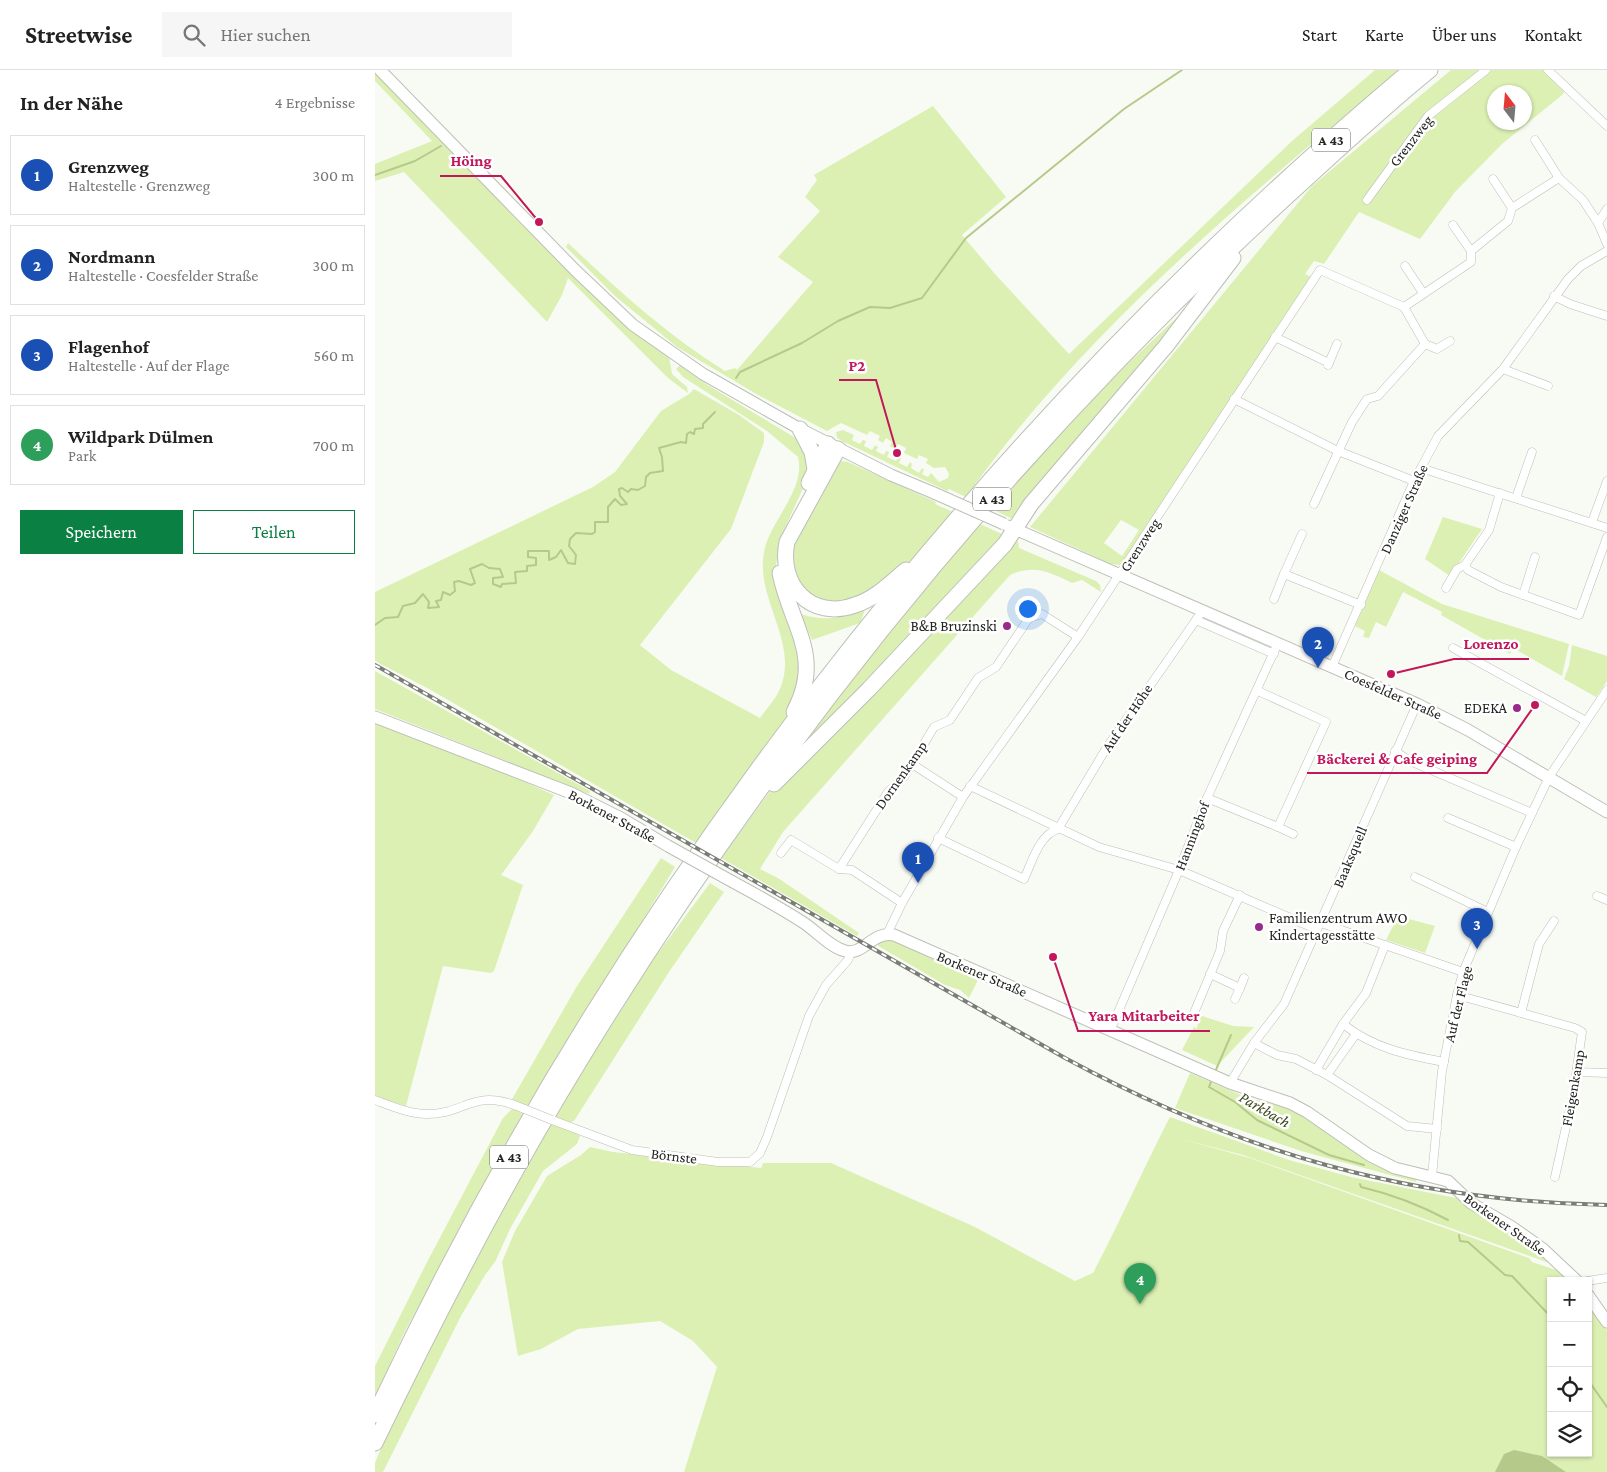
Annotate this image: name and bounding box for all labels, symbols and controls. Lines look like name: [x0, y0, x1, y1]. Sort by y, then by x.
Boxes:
search box: [162, 12, 512, 57]
text: Streetwise: [25, 21, 132, 48]
icon: search: [180, 21, 208, 49]
text: Hier suchen: [220, 24, 311, 45]
text: Start: [1302, 25, 1337, 45]
text: Karte: [1365, 25, 1404, 45]
text: Über uns: [1432, 25, 1497, 45]
text: Kontakt: [1525, 25, 1582, 45]
north arrow: [1487, 85, 1532, 130]
text: In der Nähe: [20, 91, 123, 115]
text: 4 Ergebnisse: [275, 94, 355, 111]
street label: Grenzweg: [1386, 112, 1437, 170]
road number: A 43: [1312, 128, 1350, 152]
callout: Höing: [440, 145, 501, 176]
text: Höing: [450, 152, 492, 169]
text: Grenzweg: [68, 156, 149, 177]
text: 1: [34, 167, 40, 184]
text: 300 m: [312, 167, 354, 184]
text: Haltestelle · Grenzweg: [68, 177, 210, 194]
text: Nordmann: [68, 246, 155, 267]
text: 2: [33, 257, 41, 274]
text: 300 m: [312, 257, 354, 274]
text: Haltestelle · Coesfelder Straße: [68, 267, 258, 284]
text: Flagenhof: [68, 336, 149, 357]
text: 3: [33, 347, 41, 364]
text: 560 m: [313, 347, 354, 364]
callout: P2: [839, 349, 876, 380]
text: Haltestelle · Auf der Flage: [68, 357, 230, 374]
text: P2: [848, 357, 866, 374]
text: Wildpark Dülmen: [68, 426, 214, 447]
text: 4: [33, 437, 41, 454]
text: 700 m: [313, 437, 354, 454]
text: Park: [68, 447, 96, 464]
street label: Danziger Straße: [1377, 461, 1432, 557]
road number: A 43: [973, 488, 1011, 510]
button: Speichern: [20, 510, 183, 554]
button: Teilen: [193, 510, 355, 554]
street label: Grenzweg: [1117, 515, 1164, 575]
your location: [1015, 596, 1041, 622]
place label: B&B Bruzinski: [911, 618, 997, 634]
marker: B&B Bruzinski: [1001, 620, 1013, 632]
pin: 2: [1302, 627, 1334, 668]
callout: Lorenzo: [1454, 628, 1529, 659]
text: Lorenzo: [1463, 635, 1519, 652]
street label: Coesfelder Straße: [1342, 665, 1445, 723]
street label: Auf der Höhe: [1099, 681, 1156, 755]
place label: EDEKA: [1464, 700, 1507, 716]
marker: EDEKA: [1511, 702, 1523, 714]
street label: Dornenkamp: [872, 738, 931, 813]
callout: Bäckerei & Cafe geiping: [1307, 742, 1487, 773]
text: Bäckerei & Cafe geiping: [1317, 750, 1477, 767]
street label: Borkener Straße: [566, 786, 659, 846]
street label: Hanninghof: [1172, 798, 1214, 873]
street label: Baaksquell: [1330, 824, 1371, 891]
pin: 1: [902, 842, 934, 883]
pin: 3: [1461, 908, 1493, 949]
place label: Familienzentrum AWO Kindertagesstätte: [1269, 910, 1408, 944]
marker: Familienzentrum AWO Kindertagesstätte: [1253, 921, 1265, 933]
street label: Borkener Straße: [935, 948, 1030, 1000]
street label: Auf der Flage: [1441, 964, 1476, 1044]
callout: Yara Mitarbeiter: [1078, 1000, 1210, 1031]
text: Yara Mitarbeiter: [1088, 1007, 1200, 1024]
street label: Fleigenkamp: [1558, 1048, 1589, 1128]
water label: Parkbach: [1236, 1088, 1293, 1131]
street label: Börnste: [650, 1145, 698, 1167]
road number: A 43: [490, 1146, 528, 1168]
street label: Borkener Straße: [1461, 1190, 1549, 1258]
pin: 4: [1124, 1263, 1156, 1304]
map controls: [1547, 1277, 1592, 1457]
button: +: [1547, 1277, 1592, 1322]
button: −: [1547, 1322, 1592, 1367]
button: locate: [1547, 1367, 1592, 1412]
button: layers: [1547, 1412, 1592, 1457]

